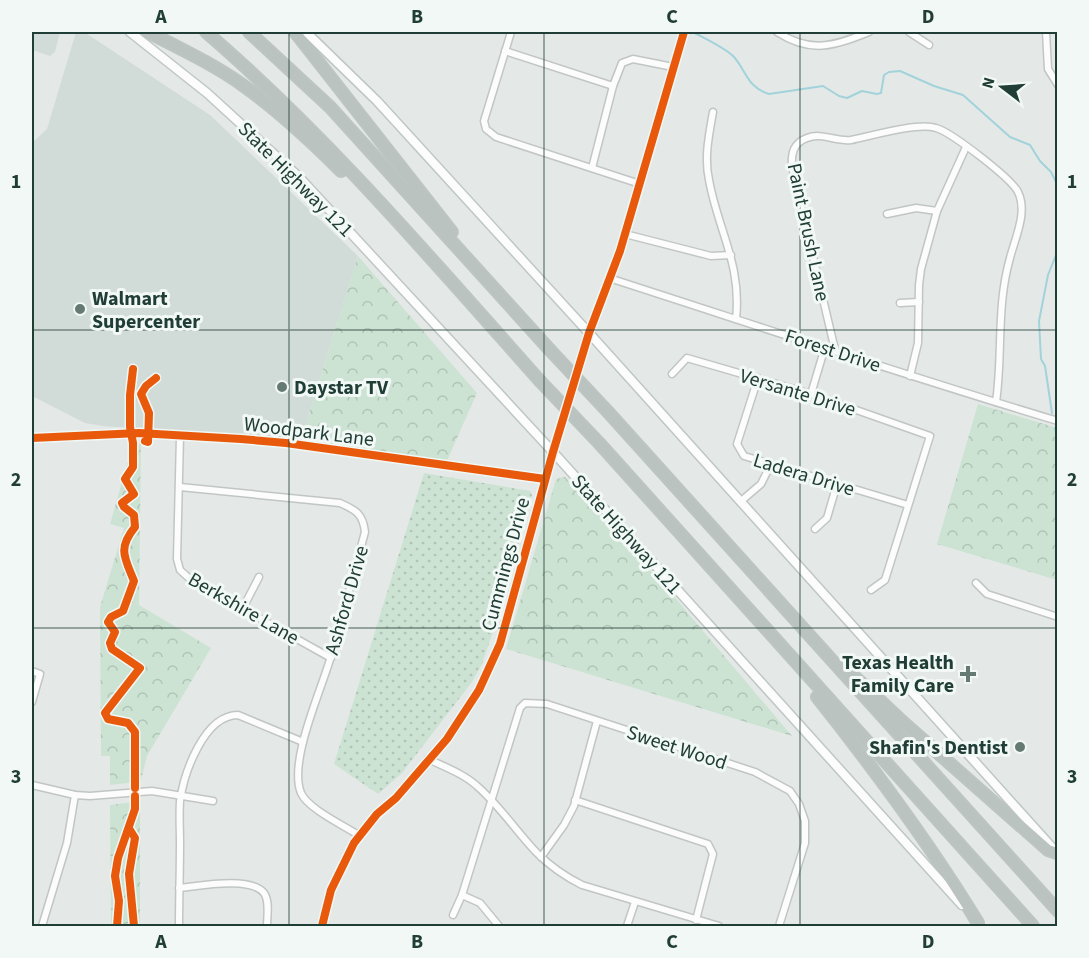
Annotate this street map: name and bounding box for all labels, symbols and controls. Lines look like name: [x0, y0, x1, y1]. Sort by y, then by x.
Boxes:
text: A: [154, 3, 167, 31]
text: B: [411, 3, 423, 31]
text: C: [666, 3, 678, 31]
text: D: [922, 3, 934, 31]
north arrow: [972, 57, 1032, 117]
text: N: [977, 75, 1001, 91]
street label: State Highway 121: [231, 116, 359, 244]
street label: Paint Brush Lane: [780, 160, 836, 304]
text: 1: [11, 168, 21, 196]
text: 1: [1067, 168, 1077, 196]
place label: Walmart Supercenter: [92, 285, 200, 336]
marker: Walmart Supercenter: [73, 302, 87, 316]
street label: Forest Drive: [781, 322, 884, 380]
street label: Versante Drive: [736, 362, 859, 424]
place label: Daystar TV: [294, 374, 389, 402]
marker: Daystar TV: [275, 380, 289, 394]
street label: Woodpark Lane: [242, 410, 376, 454]
street label: Ladera Drive: [750, 446, 858, 504]
text: 2: [11, 466, 21, 494]
text: 2: [1067, 466, 1077, 494]
street label: State Highway 121: [565, 468, 688, 601]
street label: Cummings Drive: [475, 494, 537, 634]
street label: Ashford Drive: [318, 542, 376, 658]
street label: Berkshire Lane: [183, 566, 304, 652]
place label: Texas Health Family Care: [842, 649, 954, 700]
marker: Texas Health Family Care: [959, 665, 977, 683]
street label: Sweet Wood: [623, 719, 730, 777]
place label: Shafin's Dentist: [869, 734, 1008, 762]
marker: Shafin's Dentist: [1013, 740, 1027, 754]
text: 3: [11, 763, 21, 791]
text: 3: [1067, 763, 1077, 791]
text: A: [154, 928, 167, 956]
text: B: [411, 928, 423, 956]
text: C: [666, 928, 678, 956]
text: D: [922, 928, 934, 956]

